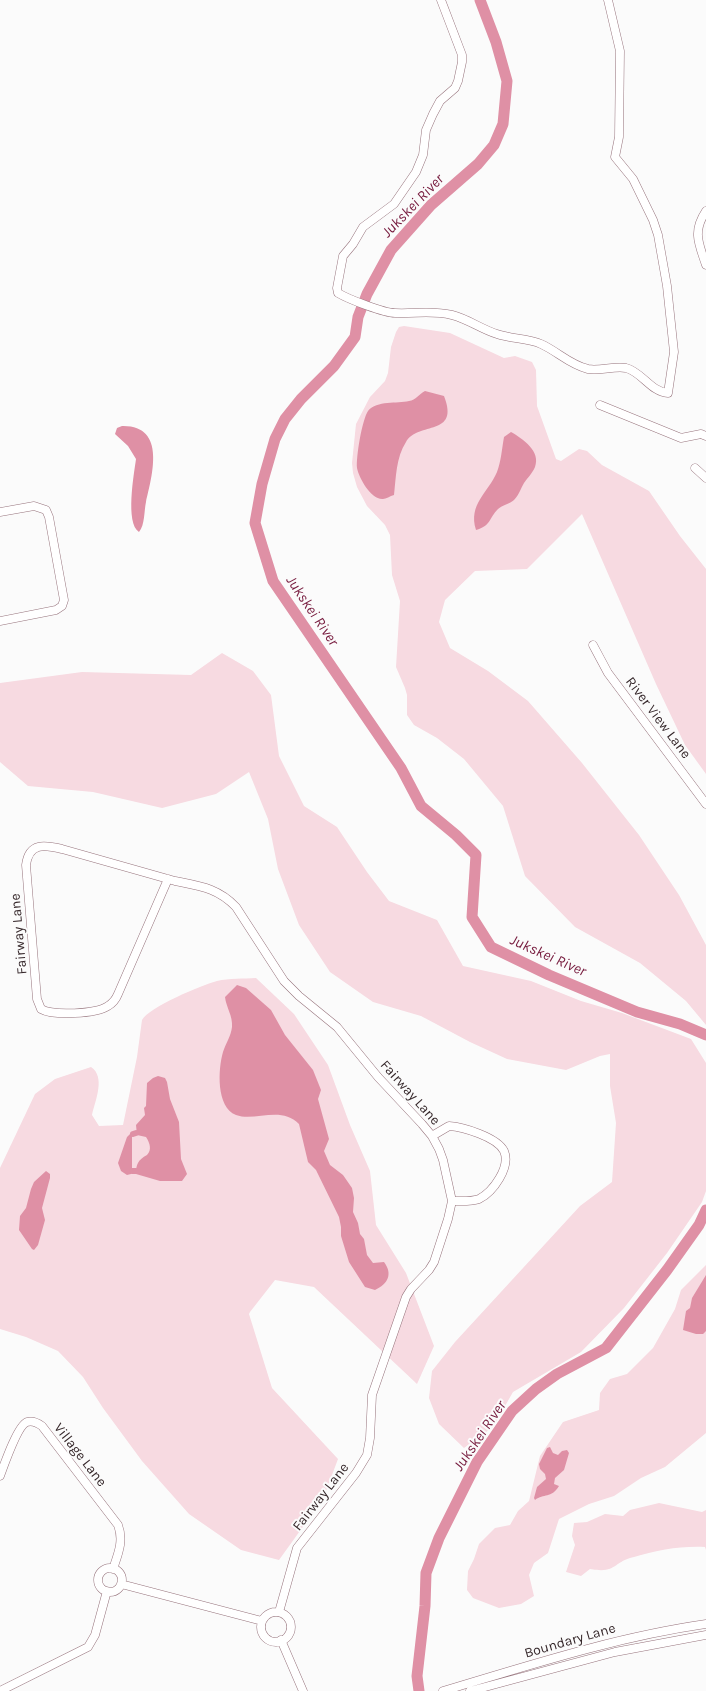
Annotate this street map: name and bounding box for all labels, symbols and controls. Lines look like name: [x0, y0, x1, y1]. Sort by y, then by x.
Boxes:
water label: Jukskei River: [378, 170, 448, 242]
water label: Jukskei River: [282, 572, 342, 650]
street label: River View Lane: [622, 674, 694, 762]
street label: Fairway Lane: [7, 893, 31, 975]
water label: Jukskei River: [507, 931, 589, 981]
street label: Fairway Lane: [376, 1057, 444, 1129]
water label: Jukskei River: [450, 1397, 510, 1475]
street label: Village Lane: [50, 1420, 110, 1490]
street label: Fairway Lane: [289, 1460, 353, 1534]
street label: Boundary Lane: [522, 1620, 618, 1662]

